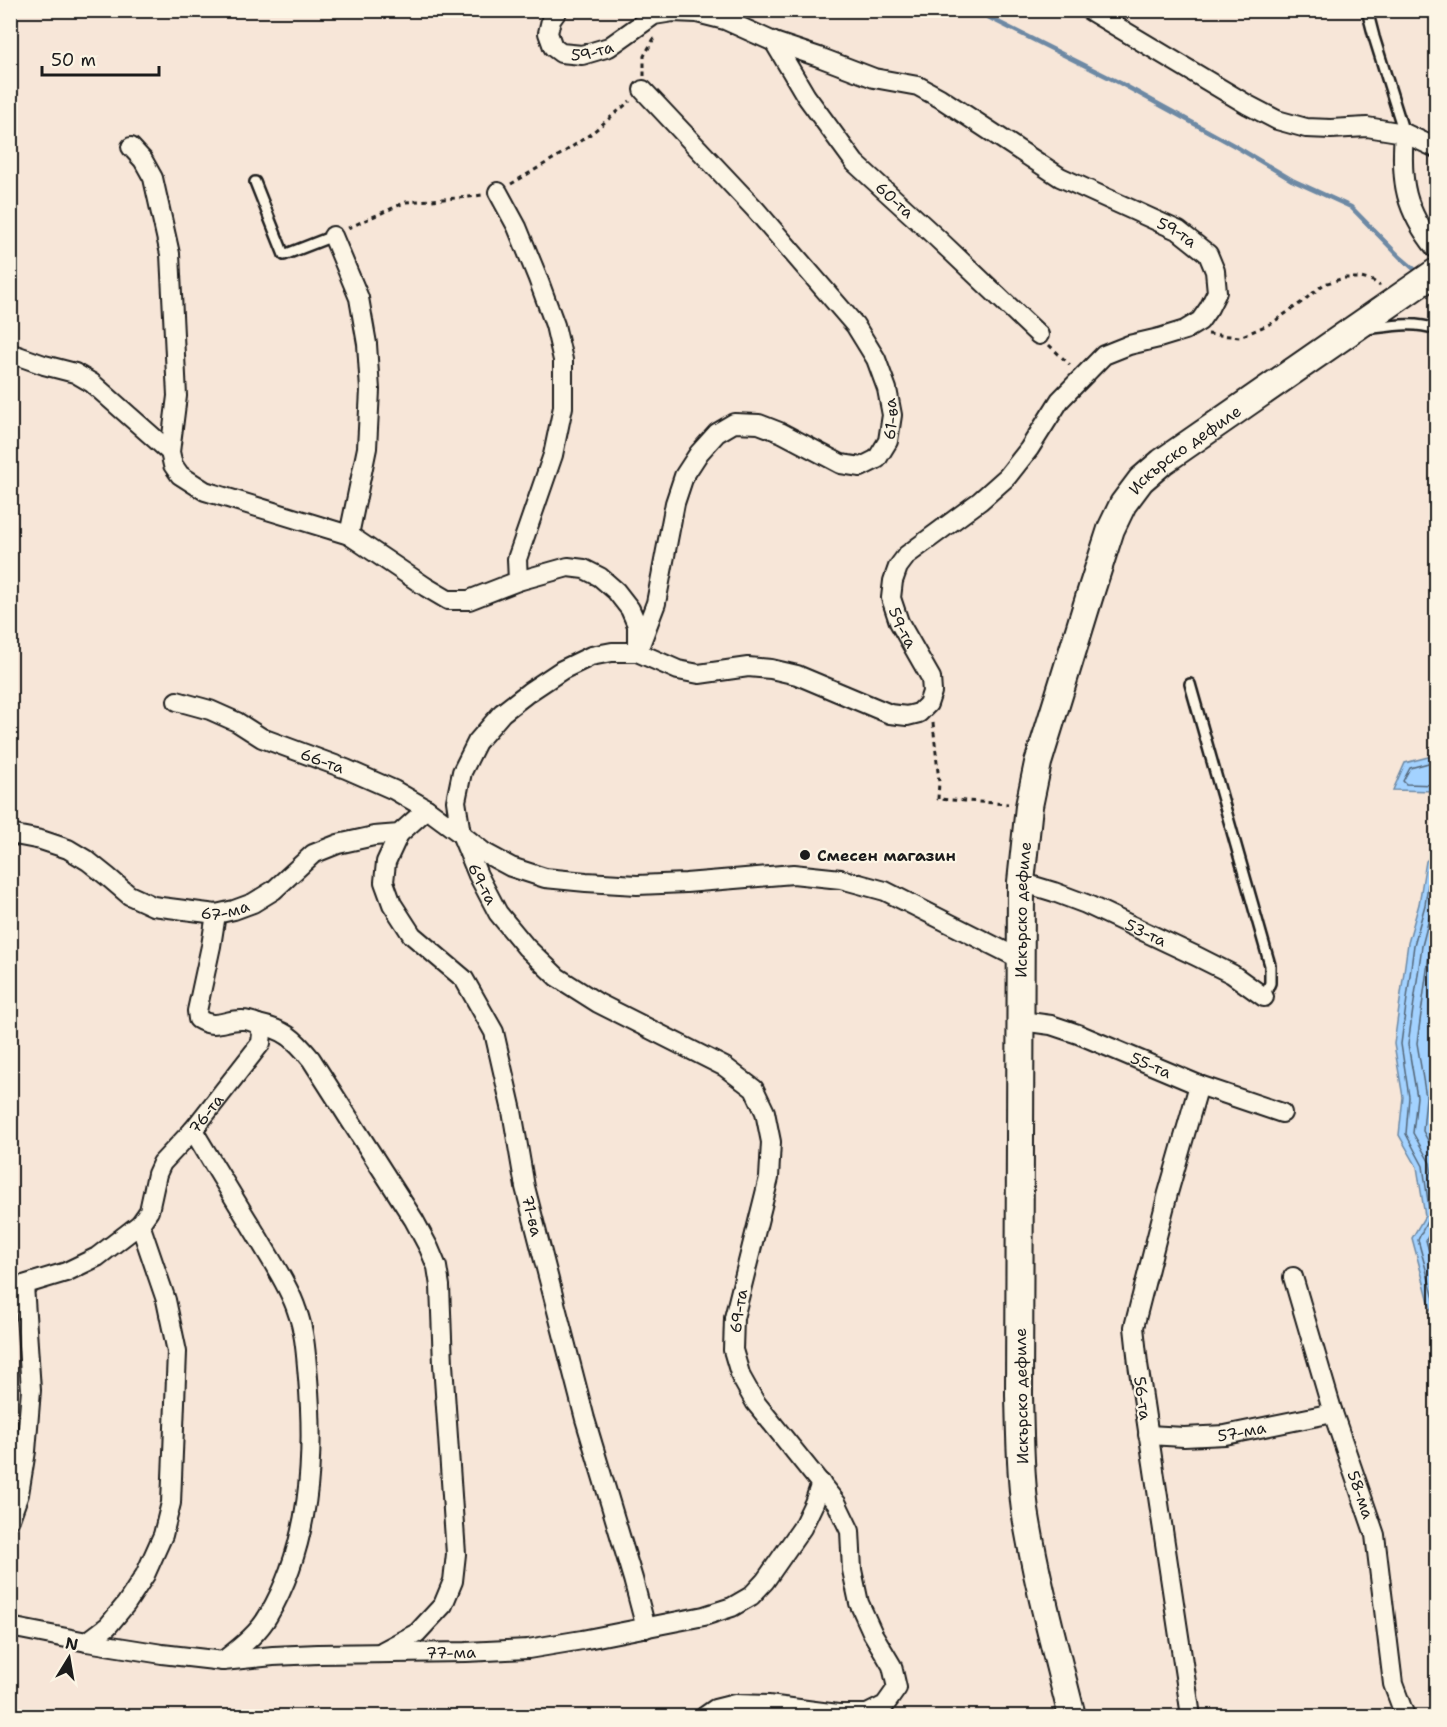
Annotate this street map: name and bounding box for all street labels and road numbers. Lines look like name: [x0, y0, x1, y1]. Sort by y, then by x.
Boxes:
street label: 59-та: [570, 36, 616, 66]
street label: 60-та: [871, 177, 918, 223]
street label: 59-та: [1154, 213, 1201, 252]
street label: 61-ва: [878, 397, 903, 441]
street label: Искърско дефиле: [1124, 400, 1245, 499]
street label: 59-та: [884, 605, 922, 652]
street label: 66-та: [298, 743, 347, 778]
street label: Искърско дефиле: [1011, 841, 1036, 978]
street label: 69-та: [463, 860, 502, 908]
street label: 67-ма: [200, 895, 252, 926]
street label: 53-та: [1122, 914, 1170, 952]
street label: 55-та: [1127, 1047, 1174, 1083]
street label: 76-та: [184, 1090, 228, 1138]
street label: 71-ва: [517, 1193, 547, 1239]
street label: 69-та: [725, 1288, 752, 1334]
street label: Искърско дефиле: [1010, 1328, 1033, 1464]
street label: 56-та: [1129, 1375, 1156, 1421]
street label: 57-ма: [1217, 1417, 1268, 1446]
street label: 58-ма: [1343, 1468, 1379, 1522]
street label: 77-ма: [426, 1642, 476, 1664]

